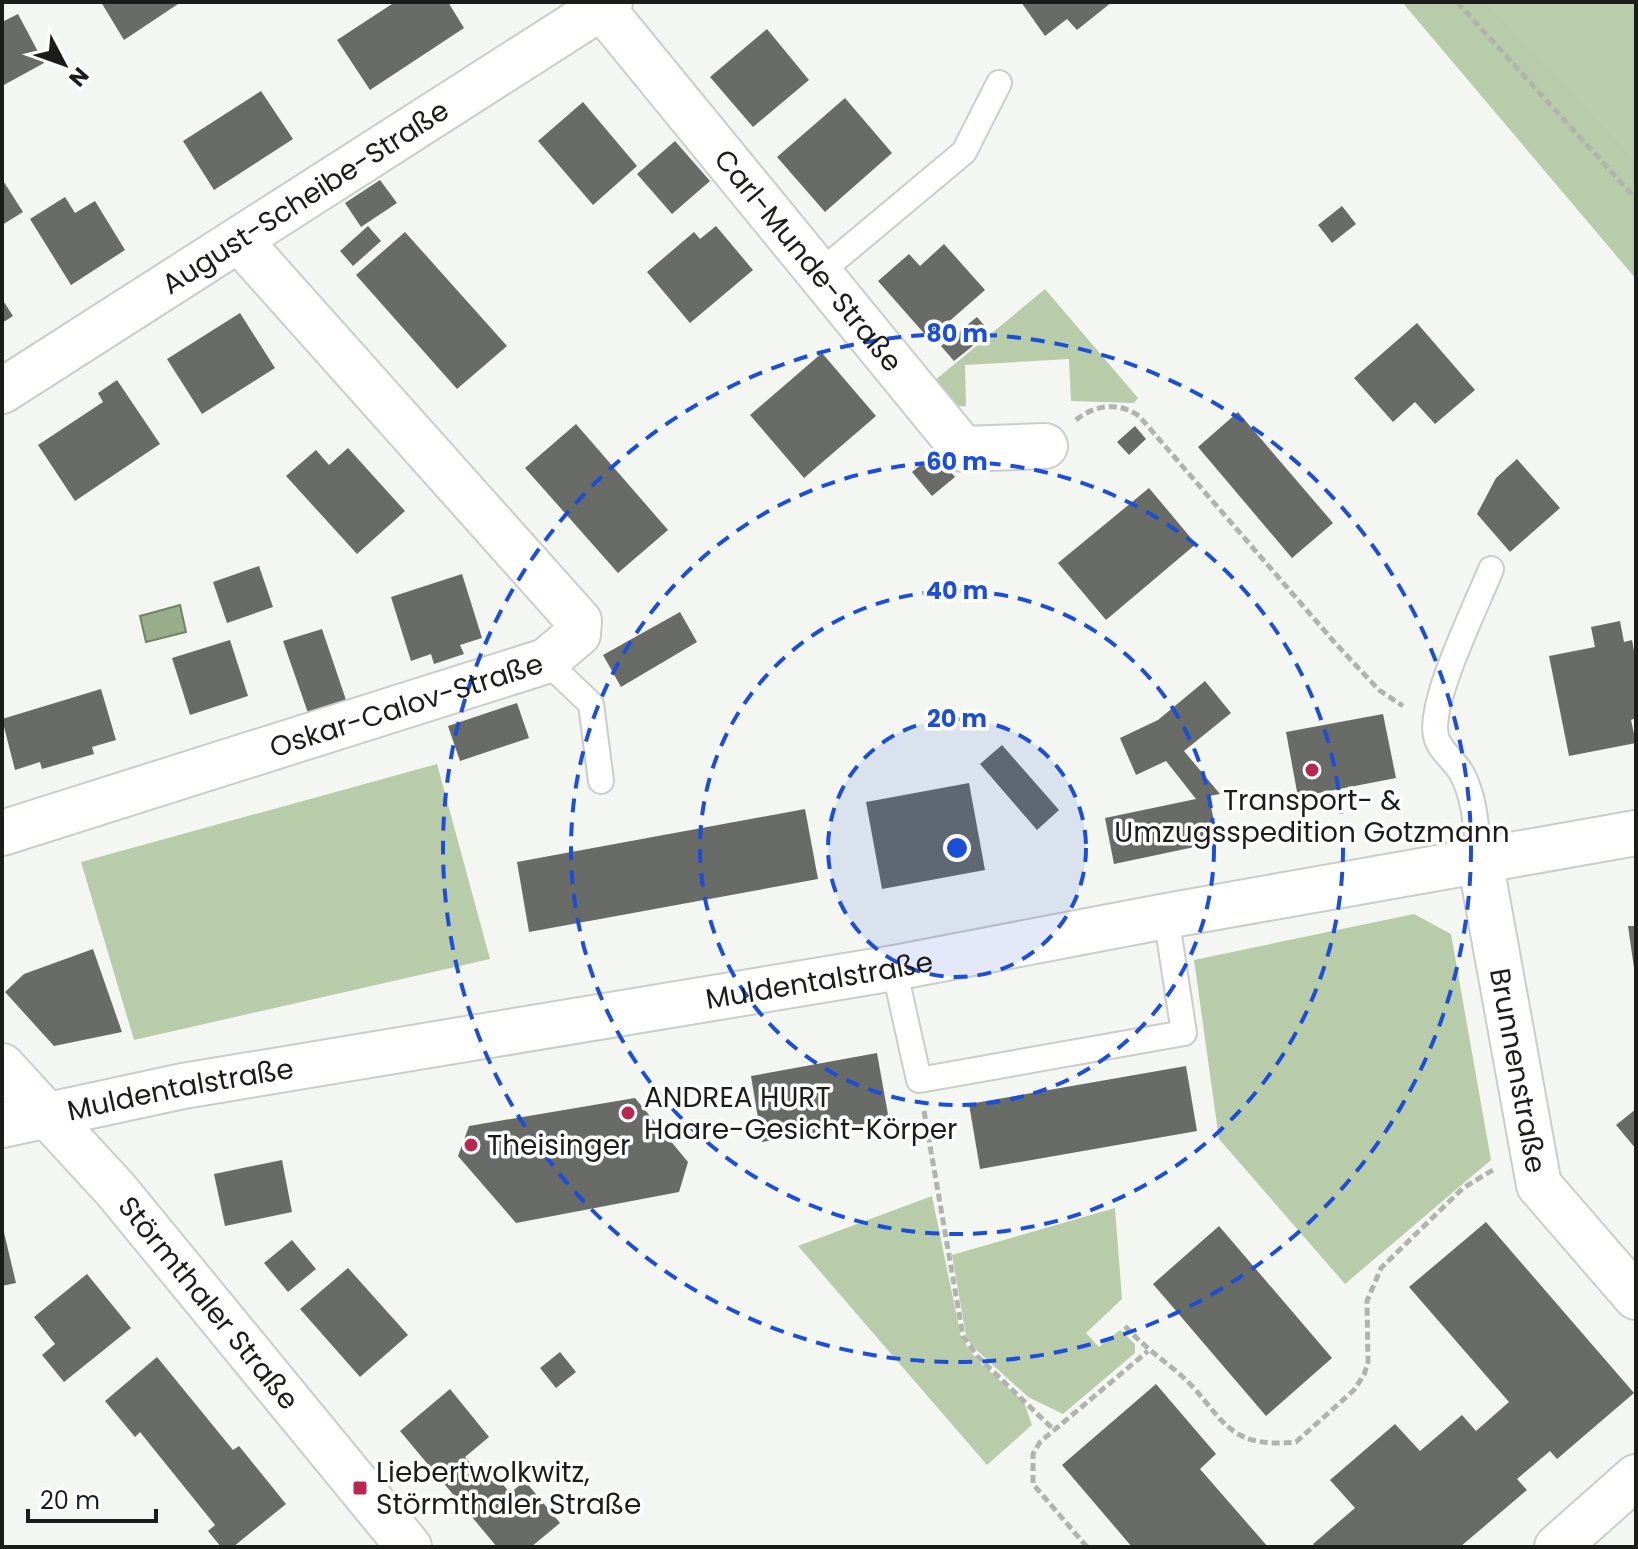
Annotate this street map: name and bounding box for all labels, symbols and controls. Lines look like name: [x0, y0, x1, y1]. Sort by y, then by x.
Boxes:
north arrow: [24, 24, 104, 104]
text: N: [62, 60, 96, 93]
street label: August-Scheibe-Straße: [154, 91, 457, 304]
street label: Carl-Munde-Straße: [705, 141, 911, 380]
text: 80 m: [926, 317, 988, 350]
text: 60 m: [926, 445, 988, 478]
text: 40 m: [926, 574, 988, 607]
street label: Oskar-Calov-Straße: [265, 644, 548, 767]
text: 20 m: [927, 702, 987, 735]
marker: Transport- & Umzugsspedition Gotzmann: [1303, 761, 1321, 779]
place label: Transport- & Umzugsspedition Gotzmann: [1114, 781, 1510, 852]
centre of rings: [943, 834, 971, 862]
street label: Muldentalstraße: [703, 942, 936, 1019]
street label: Brunnenstraße: [1480, 965, 1555, 1176]
street label: Muldentalstraße: [64, 1049, 297, 1130]
place label: ANDREA HURT Haare-Gesicht-Körper: [644, 1078, 958, 1149]
marker: ANDREA HURT Haare-Gesicht-Körper: [619, 1104, 637, 1122]
place label: Theisinger: [487, 1126, 630, 1165]
marker: Theisinger: [462, 1136, 480, 1154]
street label: Störmthaler Straße: [109, 1188, 308, 1418]
place label: Liebertwolkwitz, Störmthaler Straße: [376, 1453, 641, 1524]
scale bar: [28, 1473, 156, 1523]
marker: Liebertwolkwitz, Störmthaler Straße: [351, 1479, 369, 1497]
text: 20 m: [40, 1484, 100, 1517]

